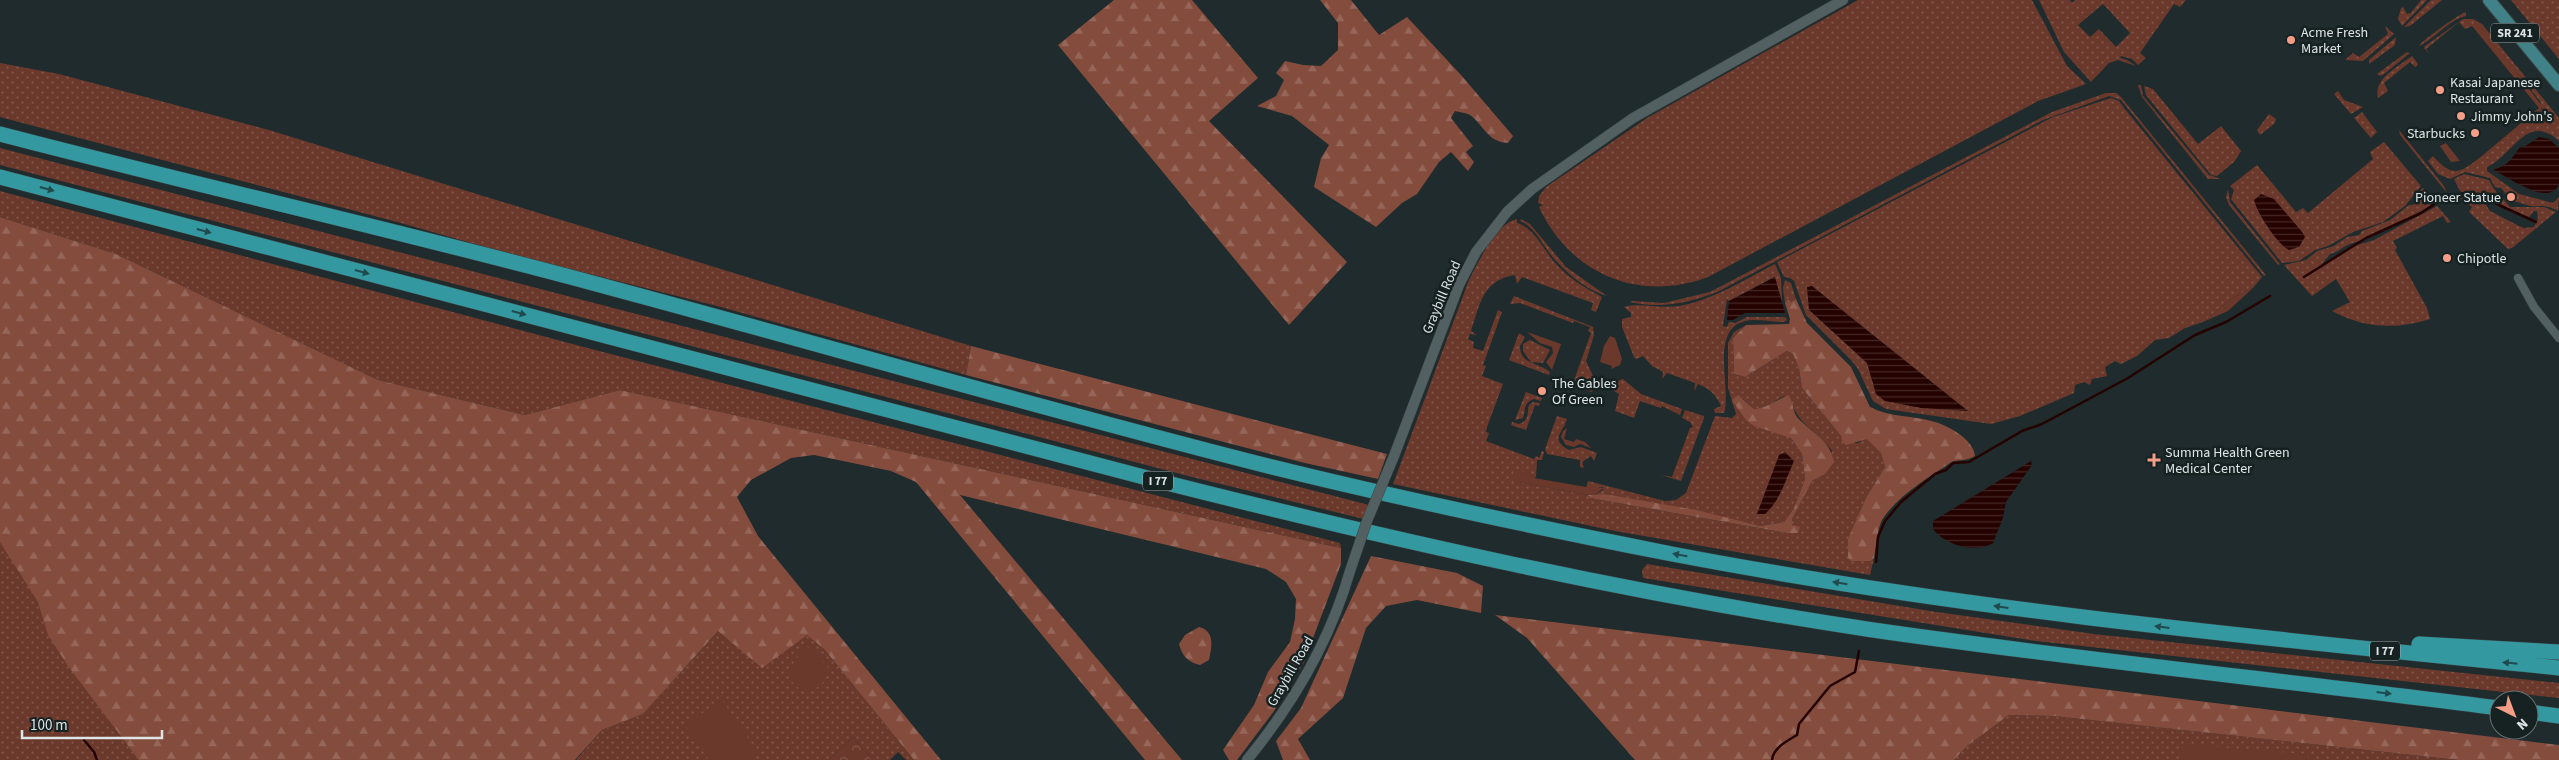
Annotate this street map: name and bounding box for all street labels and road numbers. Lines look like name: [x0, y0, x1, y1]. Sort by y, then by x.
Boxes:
road number: SR 241: [2491, 23, 2539, 42]
street label: Graybill Road: [1417, 258, 1466, 337]
road number: I 77: [1143, 472, 1173, 491]
street label: Graybill Road: [1263, 633, 1319, 710]
road number: I 77: [2370, 641, 2400, 660]

